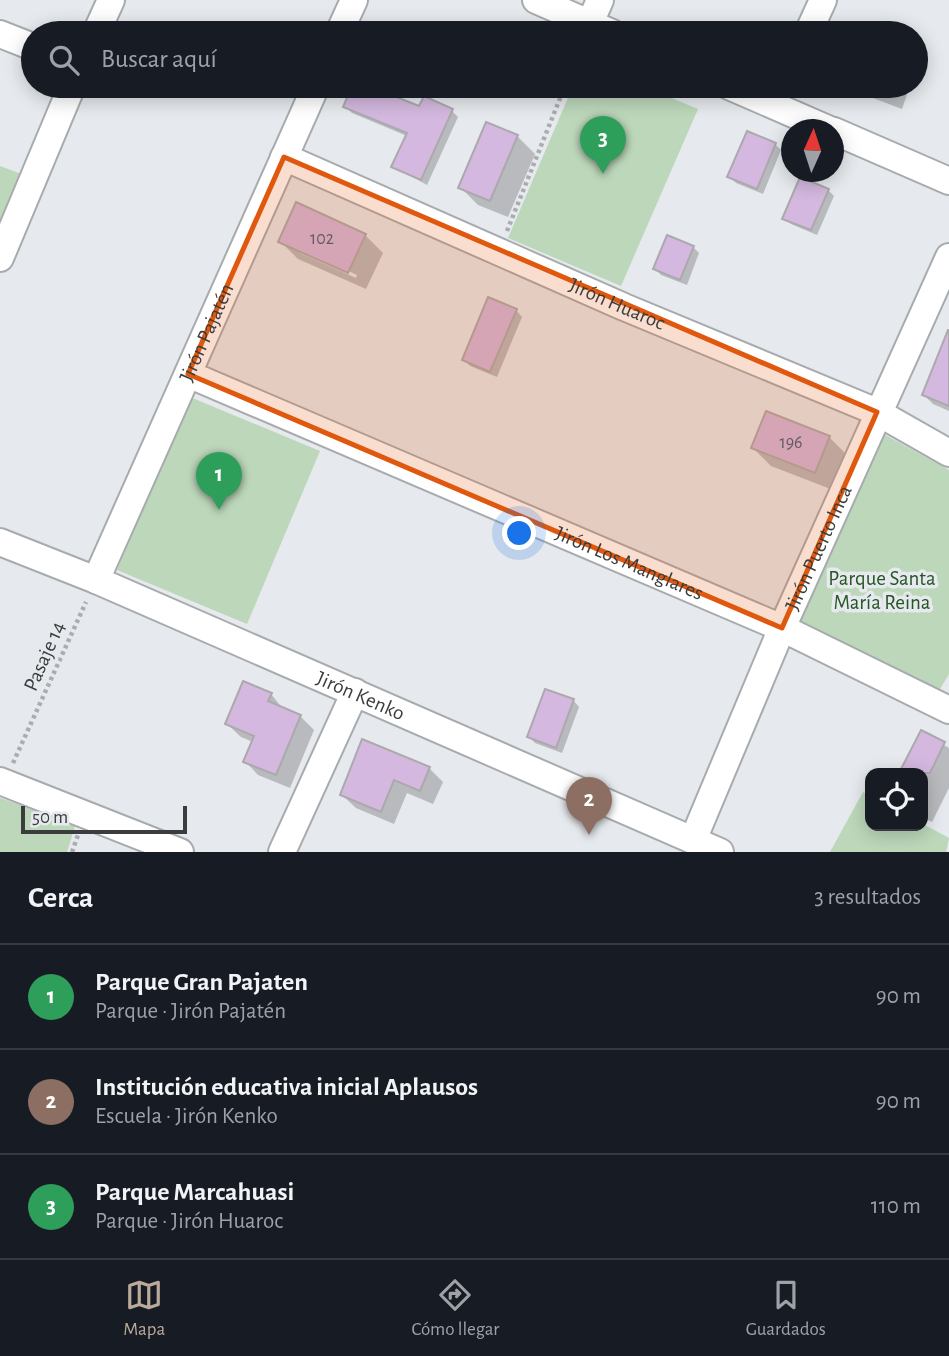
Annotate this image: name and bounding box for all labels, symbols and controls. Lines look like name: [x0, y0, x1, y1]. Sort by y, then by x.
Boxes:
search box: [21, 21, 928, 98]
icon: search: [45, 41, 83, 79]
text: Buscar aquí: [101, 46, 217, 72]
pin: 3: [580, 116, 626, 174]
north arrow: [781, 119, 844, 182]
house number: 102: [310, 230, 334, 248]
street label: Jirón Huaroc: [566, 274, 668, 334]
street label: Jirón Pajatén: [176, 280, 238, 385]
house number: 196: [779, 434, 803, 452]
pin: 1: [196, 452, 242, 510]
street label: Jirón Puerto Inca: [781, 482, 856, 614]
your location: [502, 516, 536, 550]
street label: Jirón Los Manglares: [552, 522, 706, 604]
park label: Parque Santa María Reina: [828, 568, 936, 613]
street label: Pasaje 14: [20, 618, 69, 694]
street label: Jirón Kenko: [313, 667, 408, 724]
map controls: [865, 768, 928, 831]
button: locate: [865, 768, 928, 831]
pin: 2: [566, 777, 612, 835]
scale bar: [21, 803, 187, 835]
text: 50 m: [32, 808, 68, 827]
text: Cerca: [28, 883, 93, 913]
text: 3 resultados: [814, 886, 921, 909]
text: Parque Gran Pajaten: [95, 969, 308, 995]
text: 1: [47, 985, 55, 1008]
text: 90 m: [876, 985, 921, 1008]
text: Parque · Jirón Pajatén: [95, 1000, 286, 1023]
text: Institución educativa inicial Aplausos: [95, 1074, 478, 1100]
text: 2: [46, 1090, 56, 1113]
text: 90 m: [876, 1090, 921, 1113]
text: Escuela · Jirón Kenko: [95, 1105, 278, 1128]
text: Parque Marcahuasi: [95, 1179, 294, 1205]
text: 3: [46, 1195, 56, 1218]
text: 110 m: [871, 1195, 921, 1218]
text: Parque · Jirón Huaroc: [95, 1210, 283, 1233]
tab: Mapa: [123, 1276, 165, 1341]
tab: Cómo llegar: [411, 1276, 499, 1341]
tab: Guardados: [746, 1276, 826, 1341]

